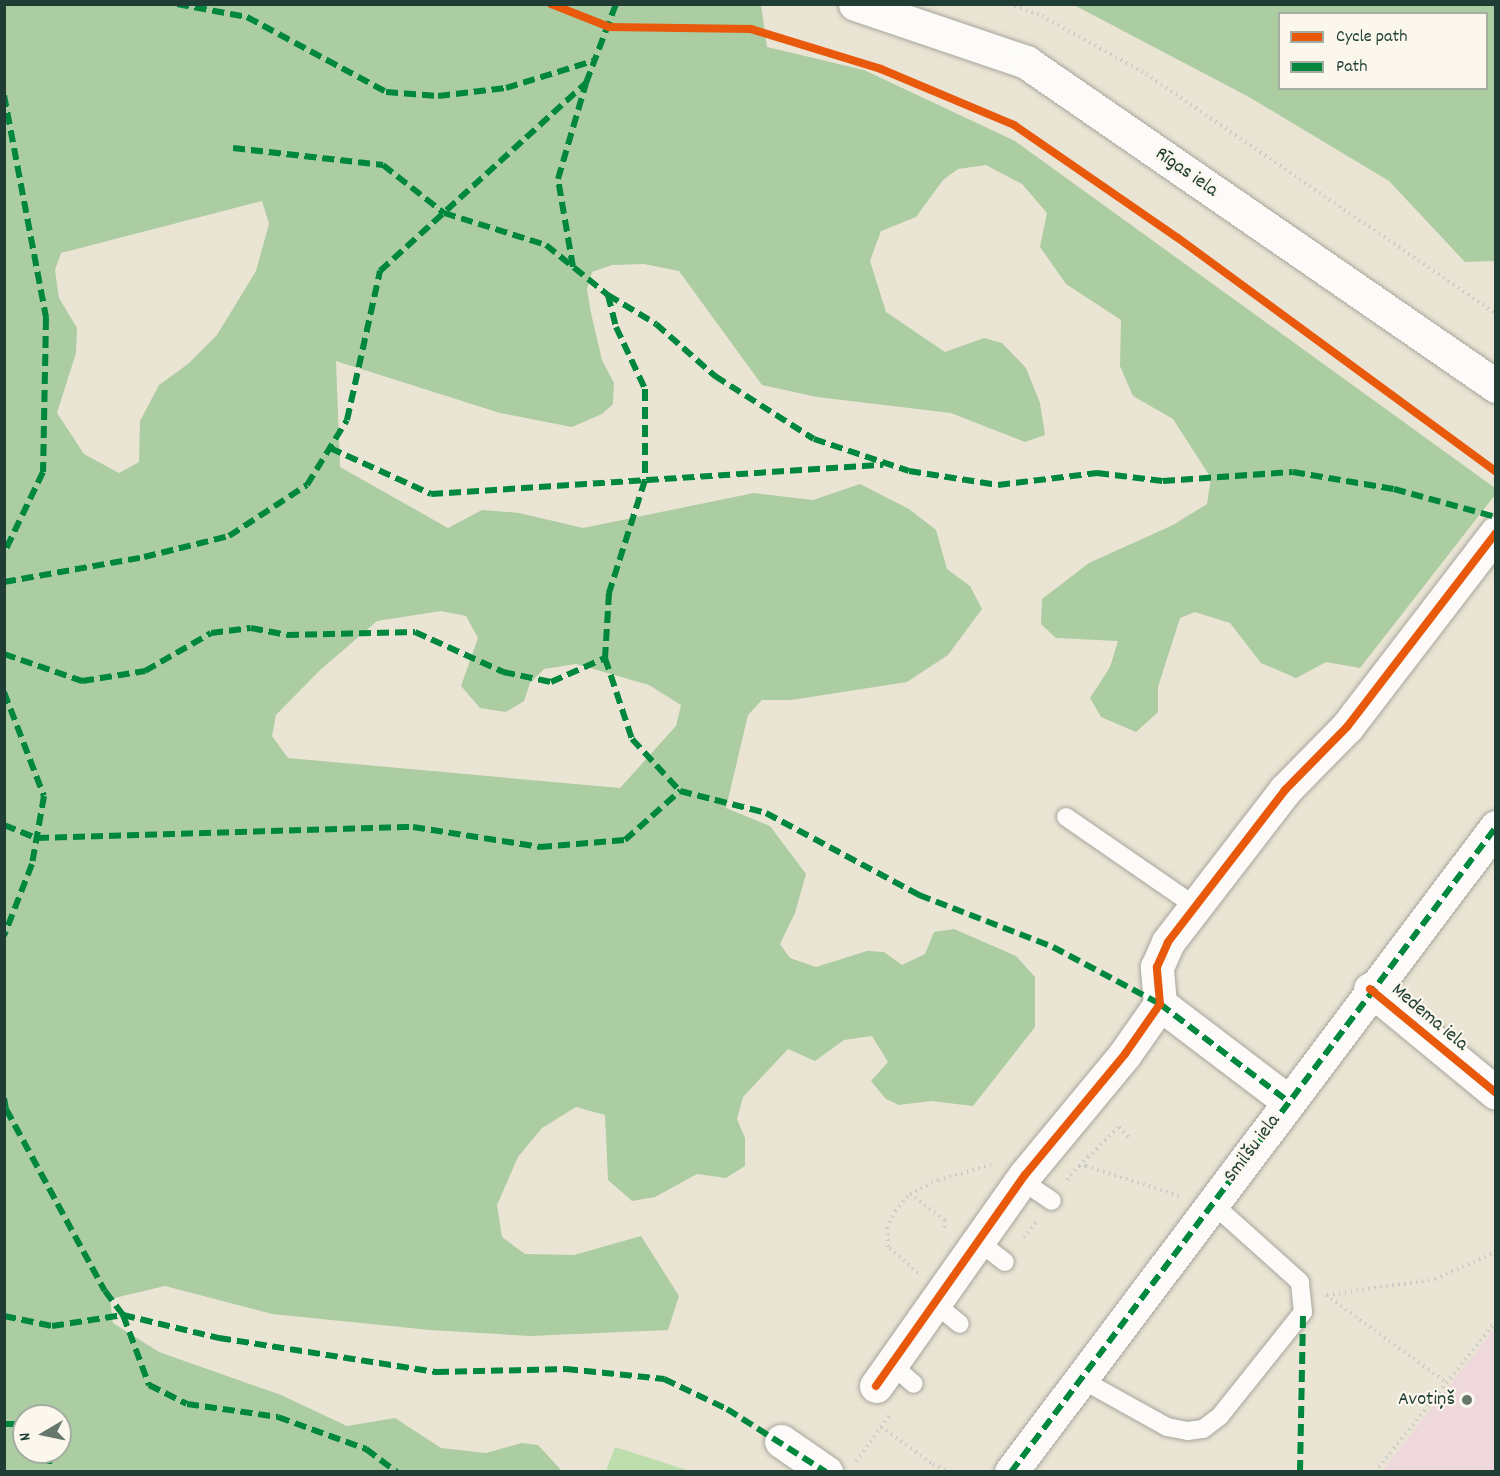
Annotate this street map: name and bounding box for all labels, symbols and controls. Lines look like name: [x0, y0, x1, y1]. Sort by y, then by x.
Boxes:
legend: [1278, 12, 1488, 90]
text: Cycle path: [1336, 25, 1407, 50]
text: Path: [1336, 55, 1368, 80]
street label: Rīgas iela: [1150, 143, 1222, 203]
street label: Medema iela: [1386, 979, 1472, 1057]
street label: Smilšu iela: [1220, 1110, 1286, 1188]
place label: Avotiņš: [1398, 1388, 1455, 1412]
marker: Avotiņš: [1460, 1393, 1474, 1407]
north arrow: [12, 1404, 72, 1464]
text: N: [14, 1431, 38, 1442]

